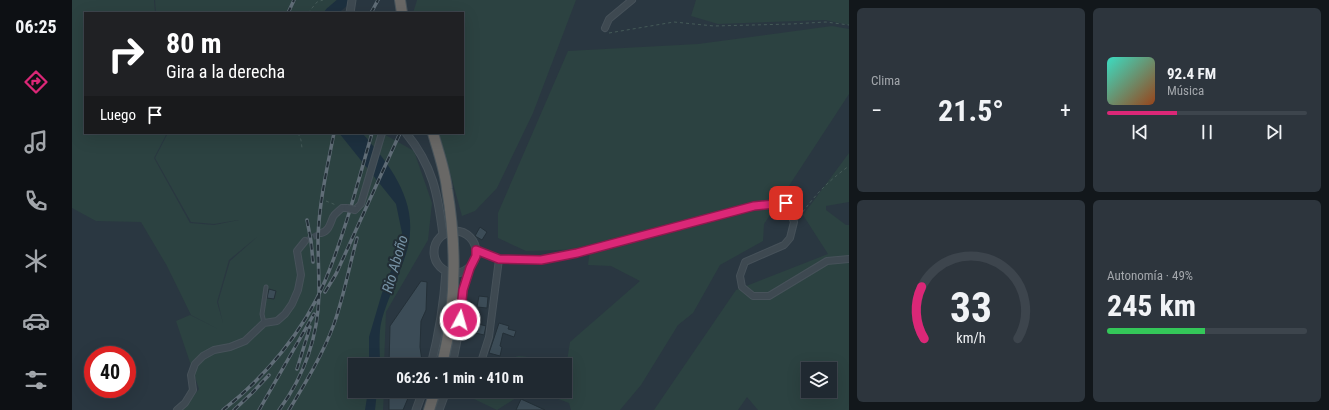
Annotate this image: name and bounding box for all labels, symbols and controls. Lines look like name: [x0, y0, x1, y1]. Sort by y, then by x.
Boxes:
text: 06:25: [15, 16, 57, 37]
text: 80 m: [166, 27, 222, 60]
icon: right: [100, 28, 152, 80]
text: Gira a la derecha: [166, 61, 285, 82]
text: 92.4 FM: [1167, 65, 1216, 83]
icon: directions: [22, 68, 50, 96]
text: Clima: [871, 73, 900, 88]
text: Música: [1167, 83, 1204, 98]
text: 21.5°: [938, 93, 1004, 128]
text: −: [871, 98, 882, 123]
text: +: [1060, 98, 1071, 123]
icon: arrive: [144, 104, 166, 126]
text: Luego: [100, 106, 136, 124]
icon: previous: [1129, 121, 1151, 143]
icon: pause: [1196, 121, 1218, 143]
icon: next: [1263, 121, 1285, 143]
icon: music: [22, 128, 50, 156]
pin: [769, 186, 803, 220]
icon: phone: [22, 187, 50, 215]
icon: arrive: [775, 192, 797, 214]
water label: Rio Aboño: [378, 233, 412, 295]
icon: climate: [22, 247, 50, 275]
text: Autonomía · 49%: [1107, 268, 1193, 283]
text: 33: [950, 283, 992, 332]
text: 245 km: [1107, 288, 1196, 323]
position arrow: [439, 299, 481, 341]
icon: car: [22, 307, 50, 335]
text: km/h: [956, 330, 986, 346]
speed limit sign: 40: [84, 346, 136, 398]
map controls: [801, 362, 837, 398]
button: layers: [801, 362, 837, 398]
icon: filters: [22, 366, 50, 394]
text: 06:26 · 1 min · 410 m: [396, 369, 524, 387]

